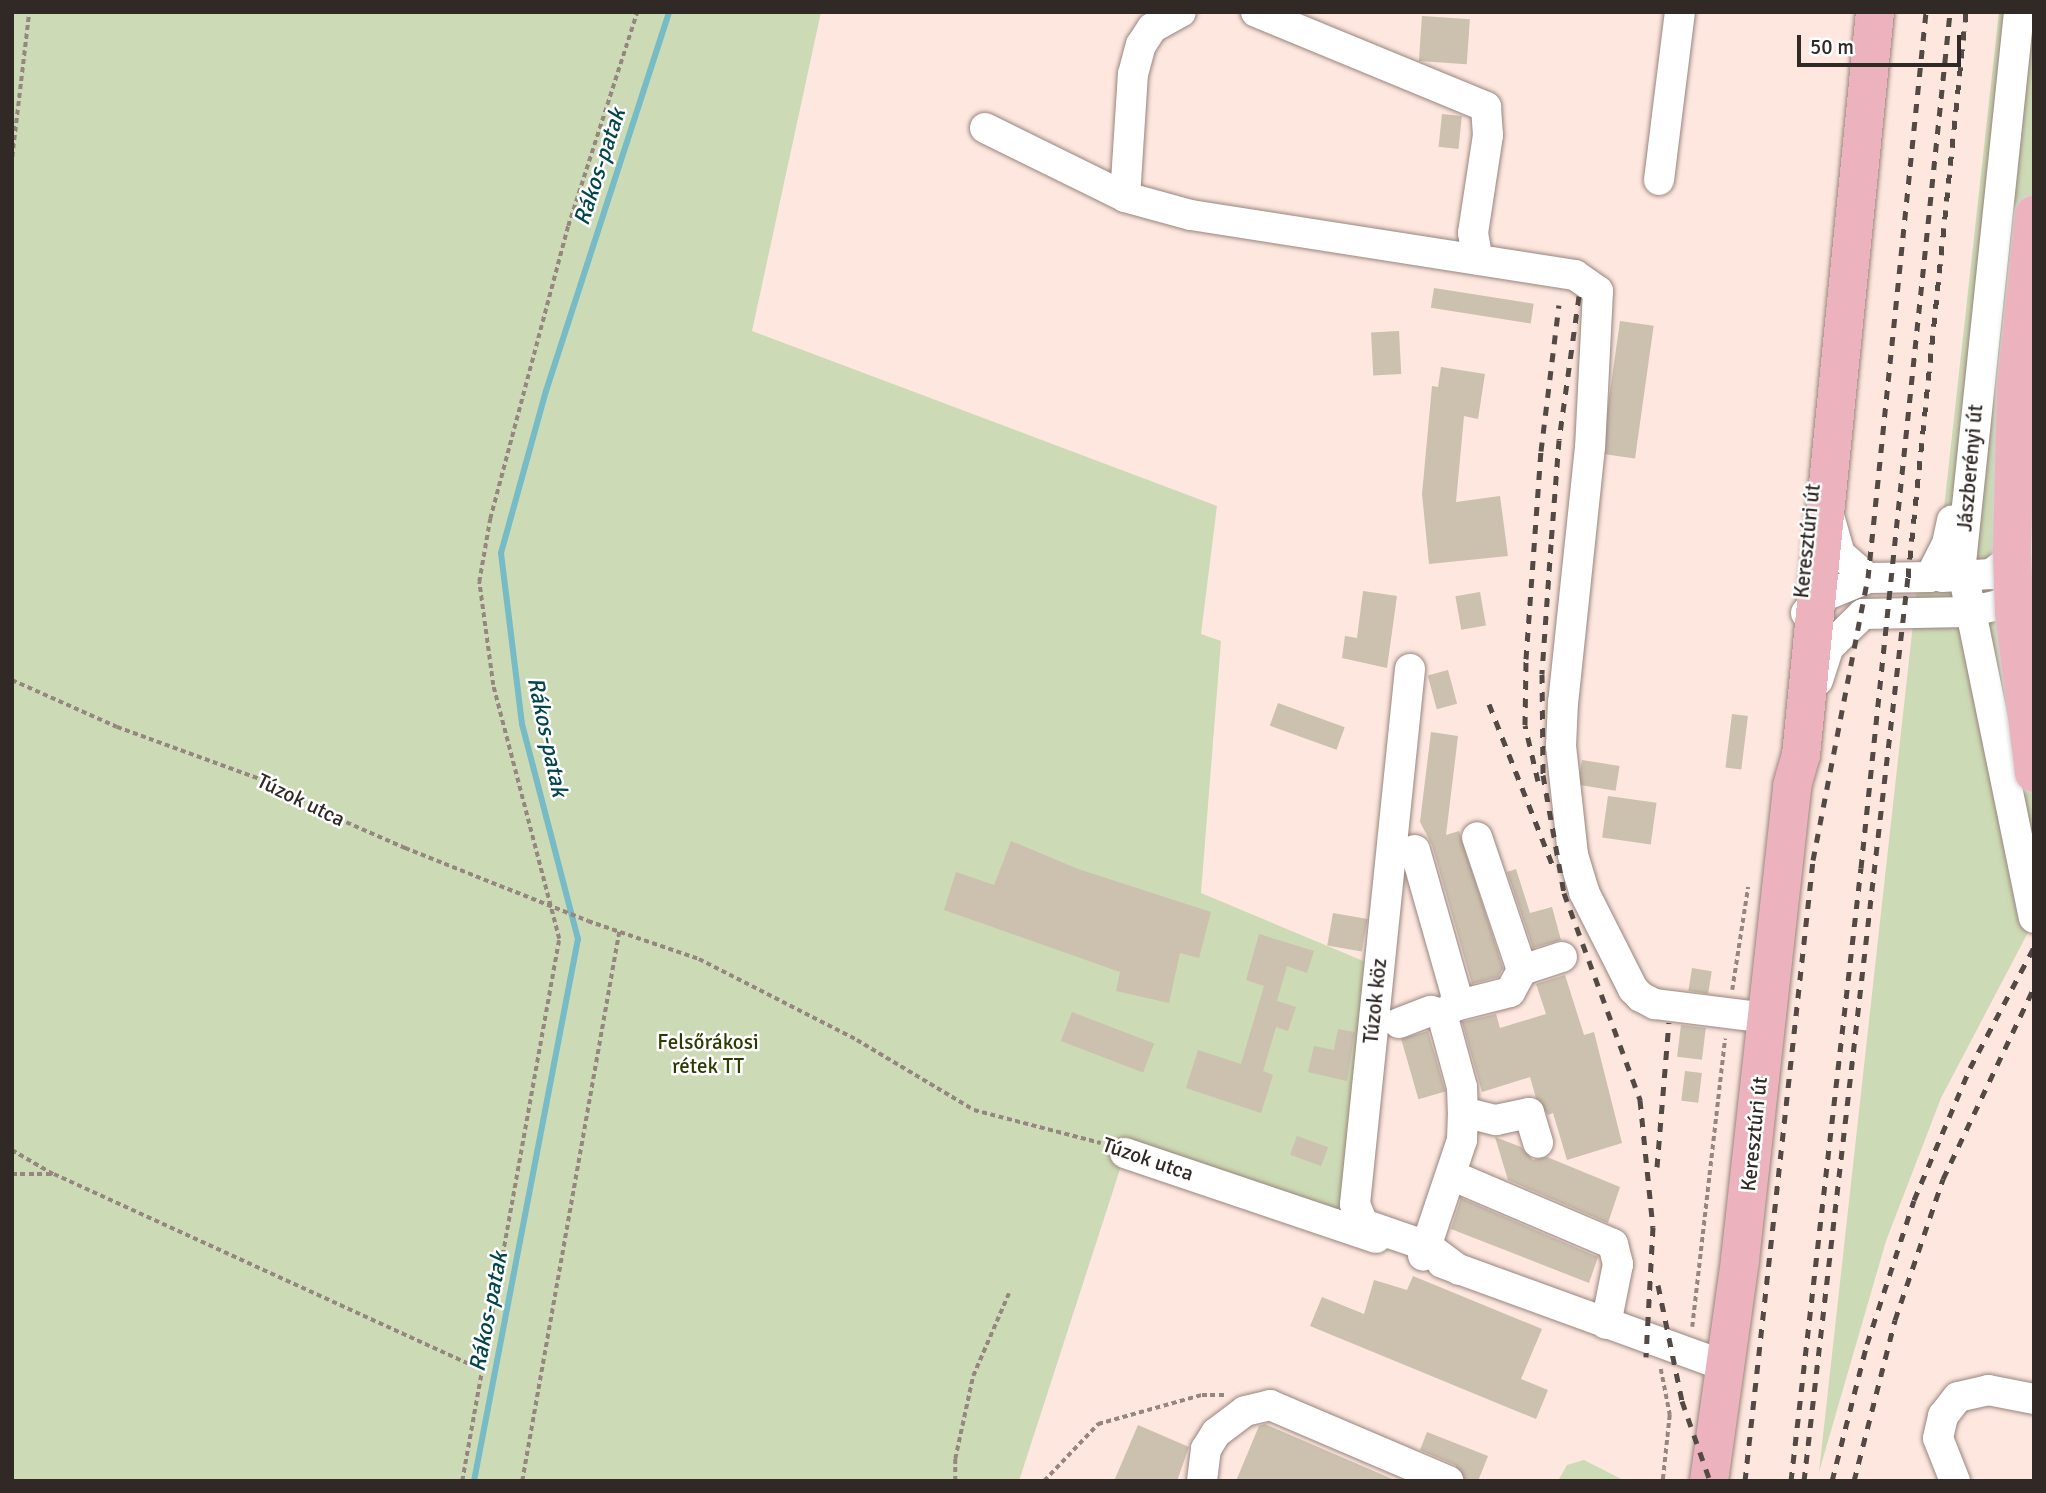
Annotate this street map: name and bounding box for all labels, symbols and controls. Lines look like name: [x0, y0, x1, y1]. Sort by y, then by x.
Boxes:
scale bar: [1801, 21, 1966, 65]
text: 50 m: [1810, 34, 1854, 60]
water label: Rákos-patak: [568, 105, 632, 229]
street label: Jászberényi út: [1952, 403, 1988, 533]
street label: Keresztúri út: [1788, 482, 1826, 600]
water label: Rákos-patak: [521, 675, 573, 799]
street label: Túzok utca: [253, 768, 349, 832]
street label: Túzok köz: [1358, 957, 1392, 1045]
park label: Felsőrákosi rétek TT: [657, 1029, 759, 1079]
street label: Keresztúri út: [1735, 1075, 1773, 1193]
street label: Túzok utca: [1099, 1132, 1197, 1186]
water label: Rákos-patak: [464, 1250, 514, 1374]

